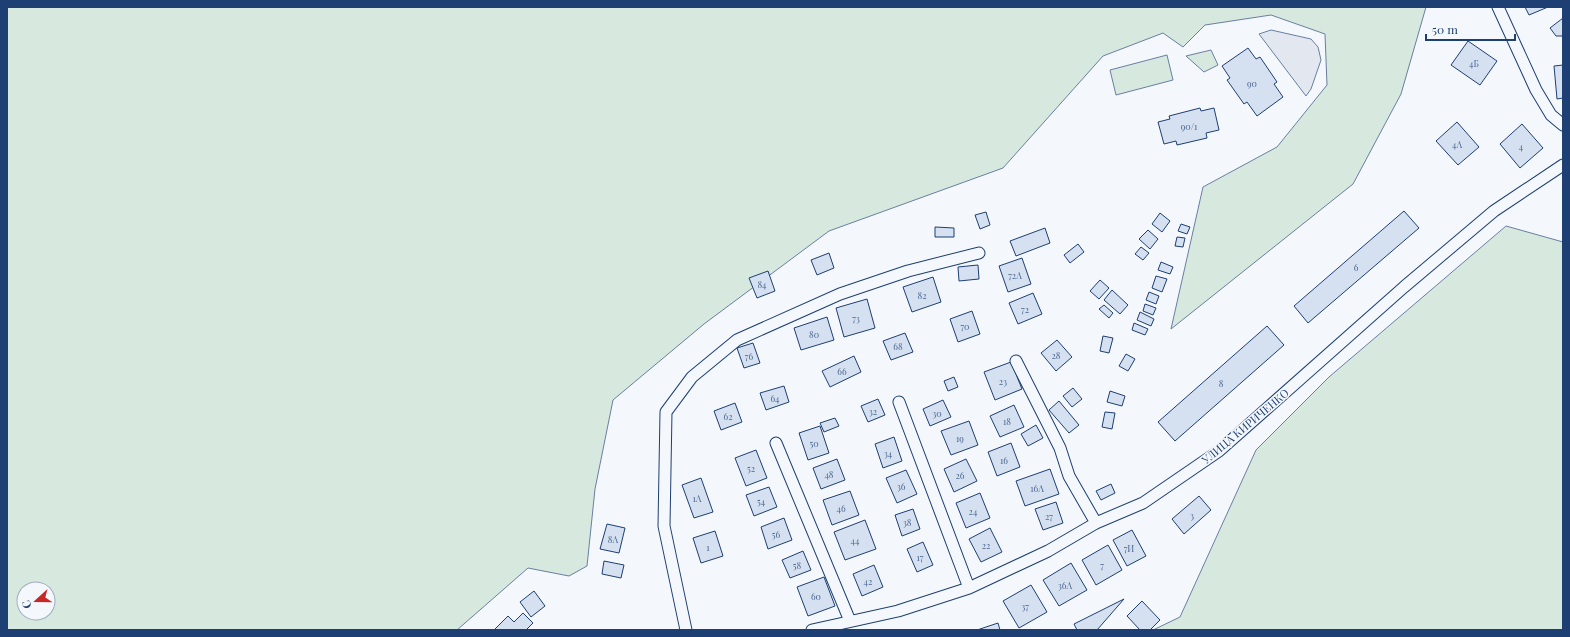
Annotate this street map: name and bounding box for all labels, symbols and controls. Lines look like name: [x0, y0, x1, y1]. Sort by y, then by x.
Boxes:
scale bar: [1426, 16, 1515, 42]
text: 50 m: [1432, 21, 1458, 37]
house number: 4Б: [1469, 57, 1479, 69]
house number: 90: [1247, 77, 1257, 89]
house number: 90/1: [1181, 120, 1198, 132]
house number: 4А: [1452, 138, 1462, 150]
house number: 4: [1519, 140, 1524, 152]
house number: 6: [1354, 261, 1359, 273]
house number: 72А: [1008, 269, 1022, 281]
house number: 84: [757, 278, 767, 290]
house number: 82: [918, 289, 927, 301]
house number: 72: [1021, 303, 1029, 315]
house number: 73: [852, 312, 860, 324]
house number: 70: [960, 320, 970, 332]
house number: 80: [809, 328, 819, 340]
house number: 68: [893, 340, 903, 352]
house number: 28: [1052, 349, 1061, 361]
house number: 76: [745, 350, 753, 362]
house number: 66: [837, 365, 847, 377]
house number: 23: [999, 375, 1007, 387]
house number: 8: [1219, 377, 1224, 389]
street label: УЛИЦА КИРИЧЕНКО: [1198, 385, 1292, 468]
house number: 64: [770, 392, 780, 404]
house number: 32: [869, 405, 877, 417]
house number: 30: [932, 407, 942, 419]
house number: 62: [724, 410, 732, 422]
house number: 18: [1003, 415, 1011, 427]
house number: 19: [956, 432, 964, 444]
house number: 50: [809, 437, 819, 449]
house number: 34: [884, 447, 893, 459]
house number: 16: [1000, 454, 1008, 466]
house number: 52: [747, 462, 755, 474]
house number: 48: [824, 468, 834, 480]
house number: 26: [956, 469, 965, 481]
house number: 36: [897, 480, 906, 492]
house number: 16А: [1030, 482, 1044, 494]
house number: 1А: [692, 492, 702, 504]
house number: 54: [757, 495, 766, 507]
house number: 46: [836, 502, 846, 514]
house number: 24: [969, 505, 978, 517]
house number: 3: [1190, 509, 1194, 521]
house number: 27: [1045, 510, 1053, 522]
house number: 38: [903, 516, 912, 528]
house number: 56: [772, 528, 781, 540]
house number: 8А: [608, 533, 619, 545]
house number: 44: [851, 534, 860, 546]
house number: 22: [982, 539, 990, 551]
house number: 1: [706, 541, 710, 553]
house number: 7И: [1124, 542, 1134, 554]
house number: 17: [917, 551, 924, 563]
house number: 58: [793, 559, 802, 571]
house number: 7: [1100, 559, 1104, 571]
house number: 42: [864, 575, 872, 587]
house number: 36А: [1058, 579, 1073, 591]
north arrow: [16, 581, 56, 621]
house number: 60: [811, 590, 821, 602]
text: С: [18, 598, 35, 611]
house number: 37: [1021, 600, 1029, 612]

